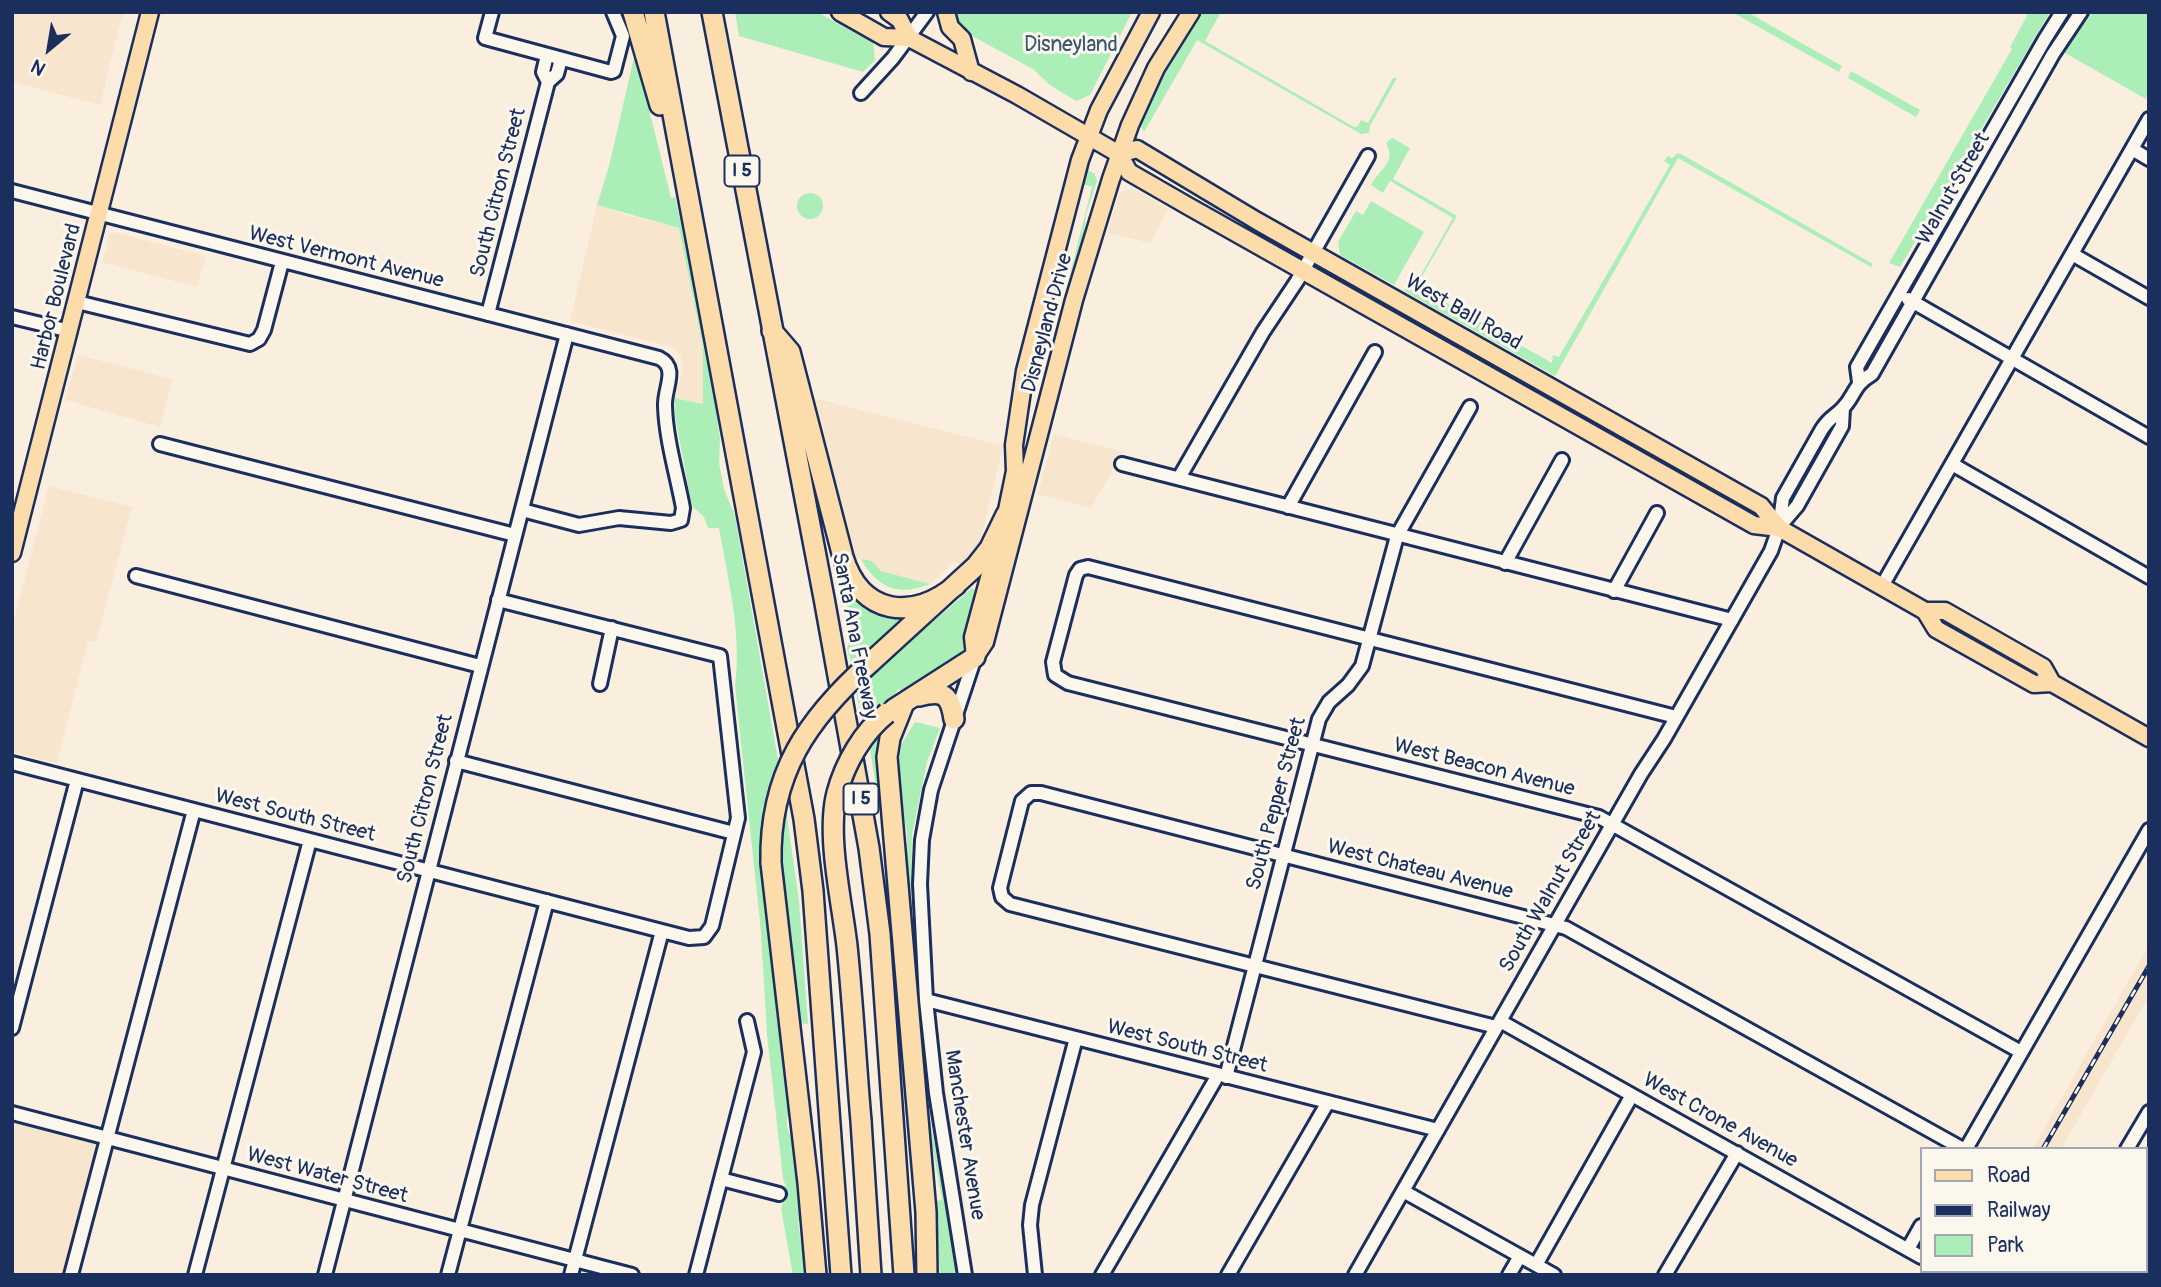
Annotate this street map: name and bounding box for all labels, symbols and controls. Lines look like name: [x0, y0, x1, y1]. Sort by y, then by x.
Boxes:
north arrow: [14, 14, 84, 84]
park label: Disneyland: [1024, 33, 1118, 59]
text: N: [27, 54, 50, 81]
street label: South Citron Street: [466, 106, 532, 280]
street label: Walnut Street: [1912, 129, 1996, 249]
road number: I 5: [724, 155, 760, 186]
street label: Harbor Boulevard: [27, 221, 87, 373]
street label: West Vermont Avenue: [246, 222, 446, 294]
street label: Disneyland Drive: [1017, 251, 1079, 395]
street label: West Ball Road: [1400, 269, 1526, 357]
street label: Santa Ana Freeway: [826, 551, 882, 721]
street label: South Citron Street: [393, 712, 459, 886]
street label: South Pepper Street: [1242, 715, 1312, 893]
street label: West Beacon Avenue: [1391, 733, 1577, 803]
street label: West South Street: [212, 784, 378, 848]
road number: I 5: [844, 784, 878, 814]
street label: South Walnut Street: [1495, 807, 1607, 977]
street label: West Chateau Avenue: [1325, 835, 1515, 905]
street label: West South Street: [1104, 1015, 1270, 1079]
street label: Manchester Avenue: [938, 1048, 990, 1222]
street label: West Crone Avenue: [1638, 1068, 1802, 1174]
street label: West Water Street: [244, 1142, 410, 1210]
legend: [1920, 1147, 2147, 1273]
text: Road: [1987, 1162, 2031, 1189]
text: Railway: [1987, 1197, 2051, 1224]
text: Park: [1987, 1232, 2024, 1259]

